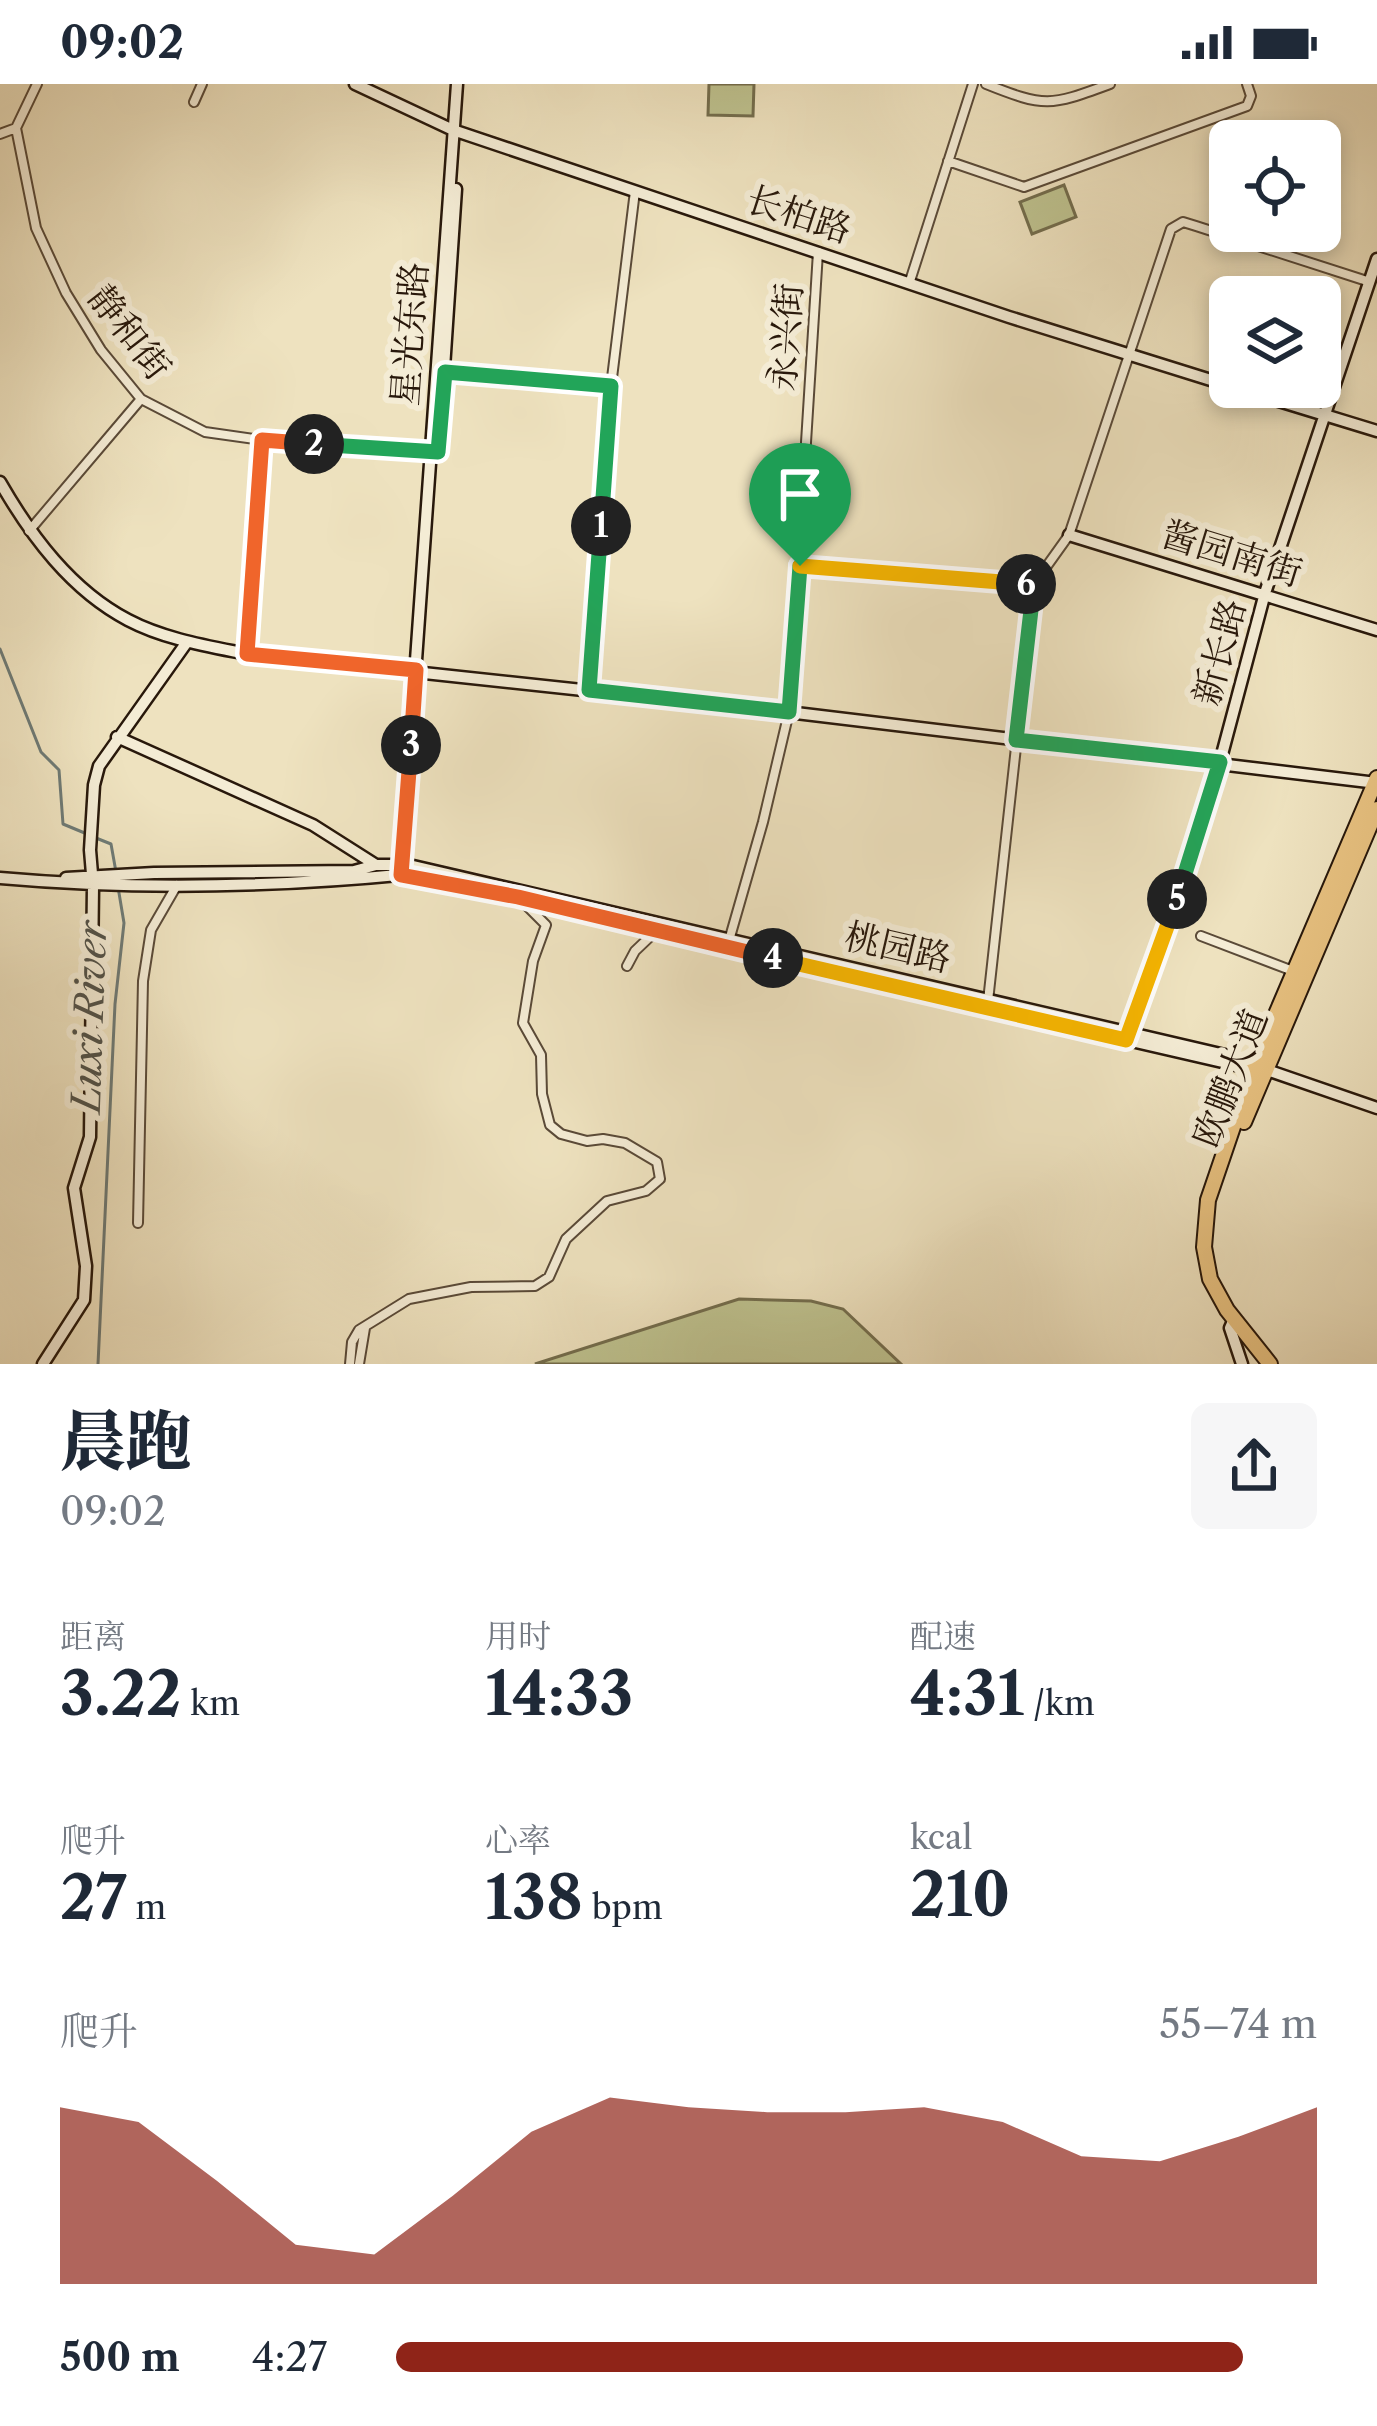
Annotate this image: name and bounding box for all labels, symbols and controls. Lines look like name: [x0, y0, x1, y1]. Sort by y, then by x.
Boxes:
text: 09:02: [60, 14, 184, 70]
map controls: [1209, 120, 1341, 408]
button: locate: [1209, 120, 1341, 252]
street label: 长柏路: [741, 176, 857, 252]
street label: 星光东路: [382, 261, 436, 407]
street label: 静和街: [79, 276, 181, 388]
button: layers: [1209, 276, 1341, 408]
street label: 永兴街: [759, 282, 811, 392]
pin: 2: [284, 414, 344, 474]
text: 2: [304, 423, 324, 464]
pin: [749, 443, 851, 566]
icon: arrive: [767, 461, 833, 527]
pin: 1: [571, 496, 631, 556]
text: 1: [594, 505, 608, 546]
street label: 酱园南街: [1157, 511, 1307, 595]
pin: 6: [996, 554, 1056, 614]
text: 6: [1016, 563, 1036, 604]
street label: 新长路: [1184, 594, 1254, 710]
pin: 3: [381, 715, 441, 775]
text: 3: [402, 724, 420, 765]
pin: 5: [1147, 869, 1207, 929]
text: 5: [1168, 878, 1186, 919]
street label: 桃园路: [840, 913, 956, 981]
water label: Luxi River: [62, 919, 116, 1117]
pin: 4: [743, 928, 803, 988]
text: 4: [763, 937, 783, 978]
street label: 欧鹏大道: [1184, 1003, 1276, 1153]
text: 晨跑: [60, 1401, 192, 1482]
button: share: [1191, 1403, 1317, 1529]
text: 09:02: [60, 1487, 166, 1535]
text: 距离: [60, 1616, 126, 1657]
text: 用时: [485, 1616, 551, 1657]
text: 配速: [910, 1616, 976, 1657]
text: 3.22: [60, 1657, 181, 1731]
text: 14:33: [485, 1657, 633, 1731]
text: 4:31: [910, 1657, 1024, 1731]
text: km: [181, 1683, 240, 1724]
text: /km: [1024, 1683, 1095, 1724]
text: kcal: [910, 1817, 972, 1858]
text: 爬升: [60, 1820, 126, 1861]
text: 心率: [485, 1820, 551, 1861]
text: 210: [910, 1858, 1010, 1932]
text: 27: [60, 1861, 127, 1935]
text: 138: [485, 1861, 583, 1935]
text: m: [127, 1887, 166, 1928]
text: bpm: [583, 1887, 663, 1928]
text: 55–74 m: [1159, 2000, 1317, 2048]
text: 爬升: [60, 2007, 138, 2055]
text: 500 m: [60, 2333, 180, 2381]
text: 4:27: [252, 2333, 327, 2381]

